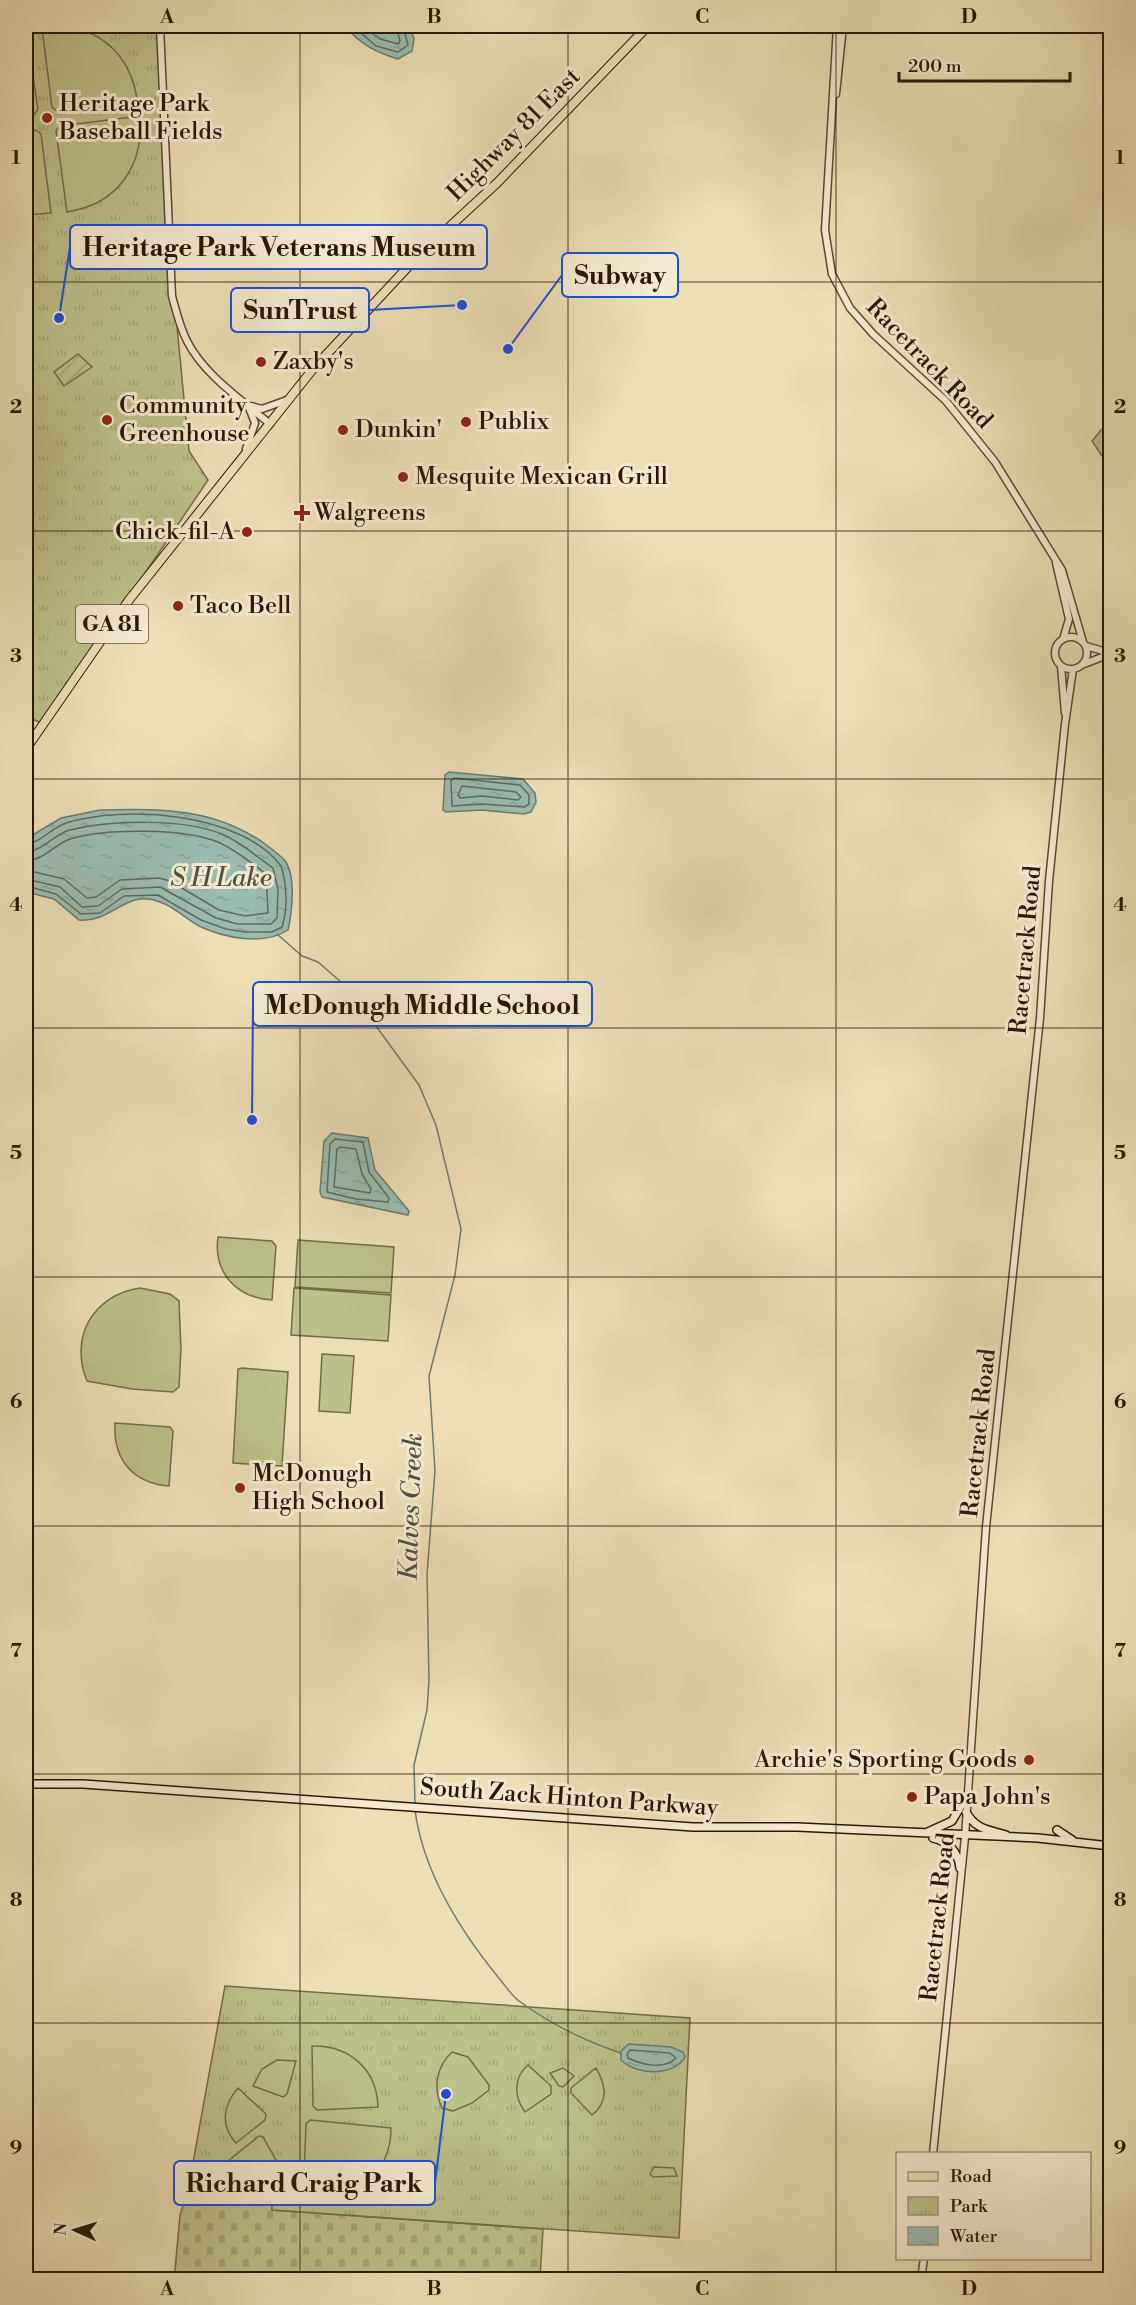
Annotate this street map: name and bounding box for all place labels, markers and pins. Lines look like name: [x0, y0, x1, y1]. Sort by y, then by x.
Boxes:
place label: Heritage Park Baseball Fields: [58, 89, 222, 147]
marker: Heritage Park Baseball Fields: [40, 111, 54, 125]
callout: Heritage Park Veterans Museum: [70, 225, 487, 269]
callout: Subway: [562, 253, 678, 297]
callout: SunTrust: [231, 288, 369, 332]
place label: Zaxby's: [273, 347, 354, 377]
marker: Zaxby's: [254, 355, 268, 369]
place label: Community Greenhouse: [119, 391, 250, 449]
place label: Publix: [478, 407, 550, 437]
marker: Community Greenhouse: [100, 413, 114, 427]
place label: Dunkin': [355, 415, 442, 445]
marker: Publix: [459, 415, 473, 429]
marker: Dunkin': [336, 423, 350, 437]
place label: Mesquite Mexican Grill: [415, 462, 668, 492]
marker: Mesquite Mexican Grill: [396, 470, 410, 484]
place label: Walgreens: [313, 498, 426, 528]
marker: Walgreens: [295, 506, 309, 520]
place label: Chick-fil-A: [115, 517, 236, 547]
marker: Chick-fil-A: [240, 525, 254, 539]
place label: Taco Bell: [190, 591, 291, 621]
marker: Taco Bell: [171, 599, 185, 613]
callout: McDonugh Middle School: [253, 982, 592, 1026]
place label: McDonugh High School: [252, 1459, 385, 1517]
marker: McDonugh High School: [233, 1481, 247, 1495]
place label: Archie's Sporting Goods: [753, 1745, 1017, 1775]
marker: Archie's Sporting Goods: [1022, 1753, 1036, 1767]
place label: Papa John's: [924, 1782, 1051, 1812]
marker: Papa John's: [905, 1790, 919, 1804]
callout: Richard Craig Park: [174, 2161, 435, 2205]

